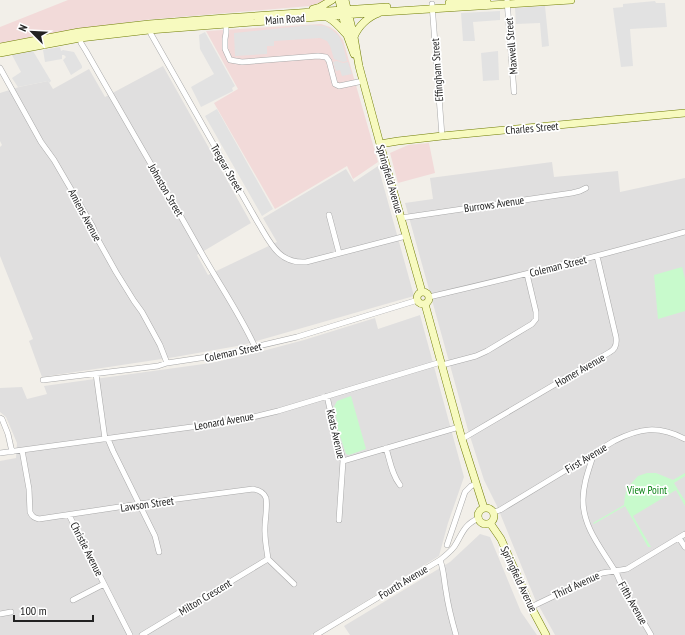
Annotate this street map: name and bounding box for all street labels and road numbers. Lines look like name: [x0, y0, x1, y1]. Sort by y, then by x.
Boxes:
street label: Main Road: [265, 11, 306, 27]
street label: Maxwell Street: [502, 17, 520, 75]
street label: Effingham Street: [428, 38, 446, 102]
street label: Charles Street: [505, 119, 559, 137]
street label: Tregear Street: [208, 141, 246, 195]
street label: Springfield Avenue: [373, 143, 407, 215]
street label: Johnston Street: [145, 160, 187, 219]
street label: Amiens Avenue: [65, 186, 105, 244]
street label: Burrows Avenue: [463, 193, 525, 215]
street label: Coleman Street: [528, 252, 588, 280]
street label: Coleman Street: [203, 339, 263, 365]
street label: Homer Avenue: [553, 350, 608, 390]
street label: Keats Avenue: [323, 408, 349, 461]
street label: Leonard Avenue: [193, 409, 255, 433]
street label: First Avenue: [562, 440, 610, 476]
street label: Lawson Street: [119, 493, 175, 515]
street label: Christie Avenue: [67, 520, 107, 579]
street label: Springfield Avenue: [498, 544, 541, 615]
street label: Fourth Avenue: [376, 562, 431, 602]
street label: Third Avenue: [550, 568, 602, 602]
street label: Milton Crescent: [176, 576, 234, 618]
street label: Fifth Avenue: [615, 579, 651, 627]

